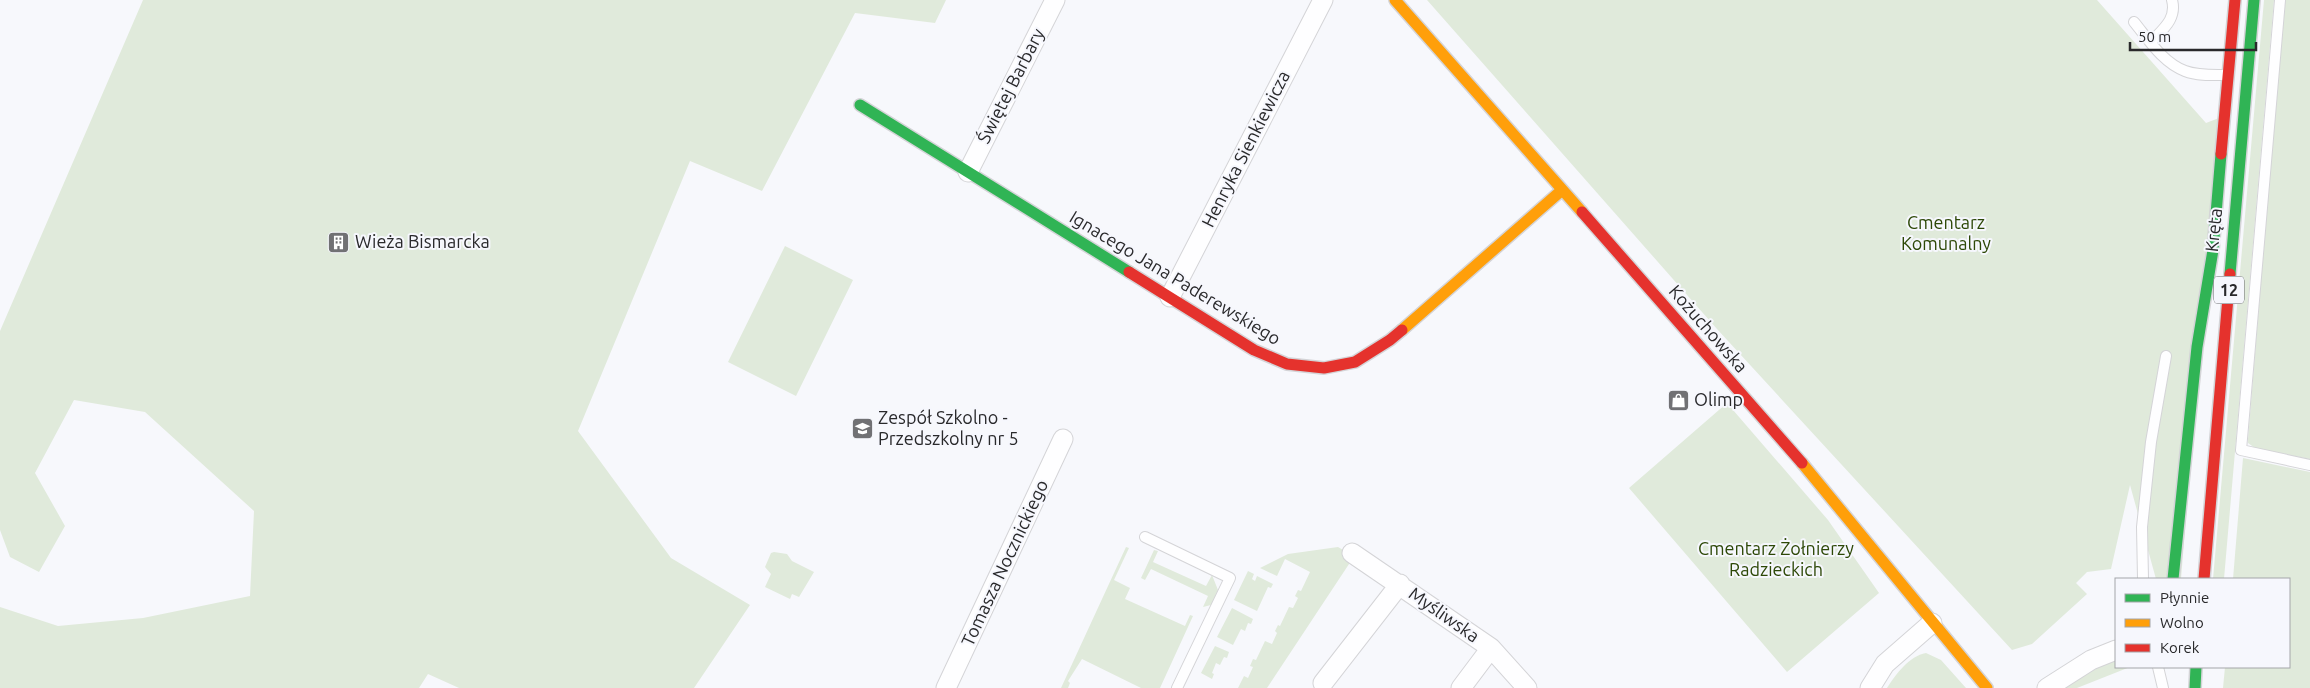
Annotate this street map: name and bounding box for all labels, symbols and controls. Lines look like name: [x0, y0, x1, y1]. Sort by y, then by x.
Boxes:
scale bar: [2130, 20, 2256, 52]
street label: Świętej Barbary: [972, 24, 1048, 146]
text: 50 m: [2138, 28, 2171, 45]
street label: Henryka Sienkiewicza: [1197, 67, 1293, 230]
street label: Ignacego Jana Paderewskiego: [1066, 206, 1285, 348]
street label: Kręta: [2201, 207, 2225, 253]
park label: Cmentarz Komunalny: [1901, 212, 1991, 253]
building icon: Wieża Bismarcka: [327, 230, 351, 254]
place label: Wieża Bismarcka: [355, 231, 490, 251]
road number: 12: [2214, 276, 2244, 304]
street label: Kożuchowska: [1665, 281, 1752, 376]
shop icon: Olimp: [1666, 388, 1690, 412]
place label: Olimp: [1694, 389, 1743, 409]
place label: Zespół Szkolno - Przedszkolny nr 5: [878, 407, 1019, 448]
school or university icon: Zespół Szkolno - Przedszkolny nr 5: [850, 416, 874, 440]
street label: Tomasza Nocznickiego: [957, 476, 1051, 649]
park label: Cmentarz Żołnierzy Radzieckich: [1698, 538, 1854, 579]
legend: [2115, 578, 2290, 668]
street label: Myśliwska: [1406, 583, 1484, 646]
text: Płynnie: [2160, 589, 2209, 606]
text: Wolno: [2160, 614, 2204, 631]
text: Korek: [2160, 639, 2200, 656]

